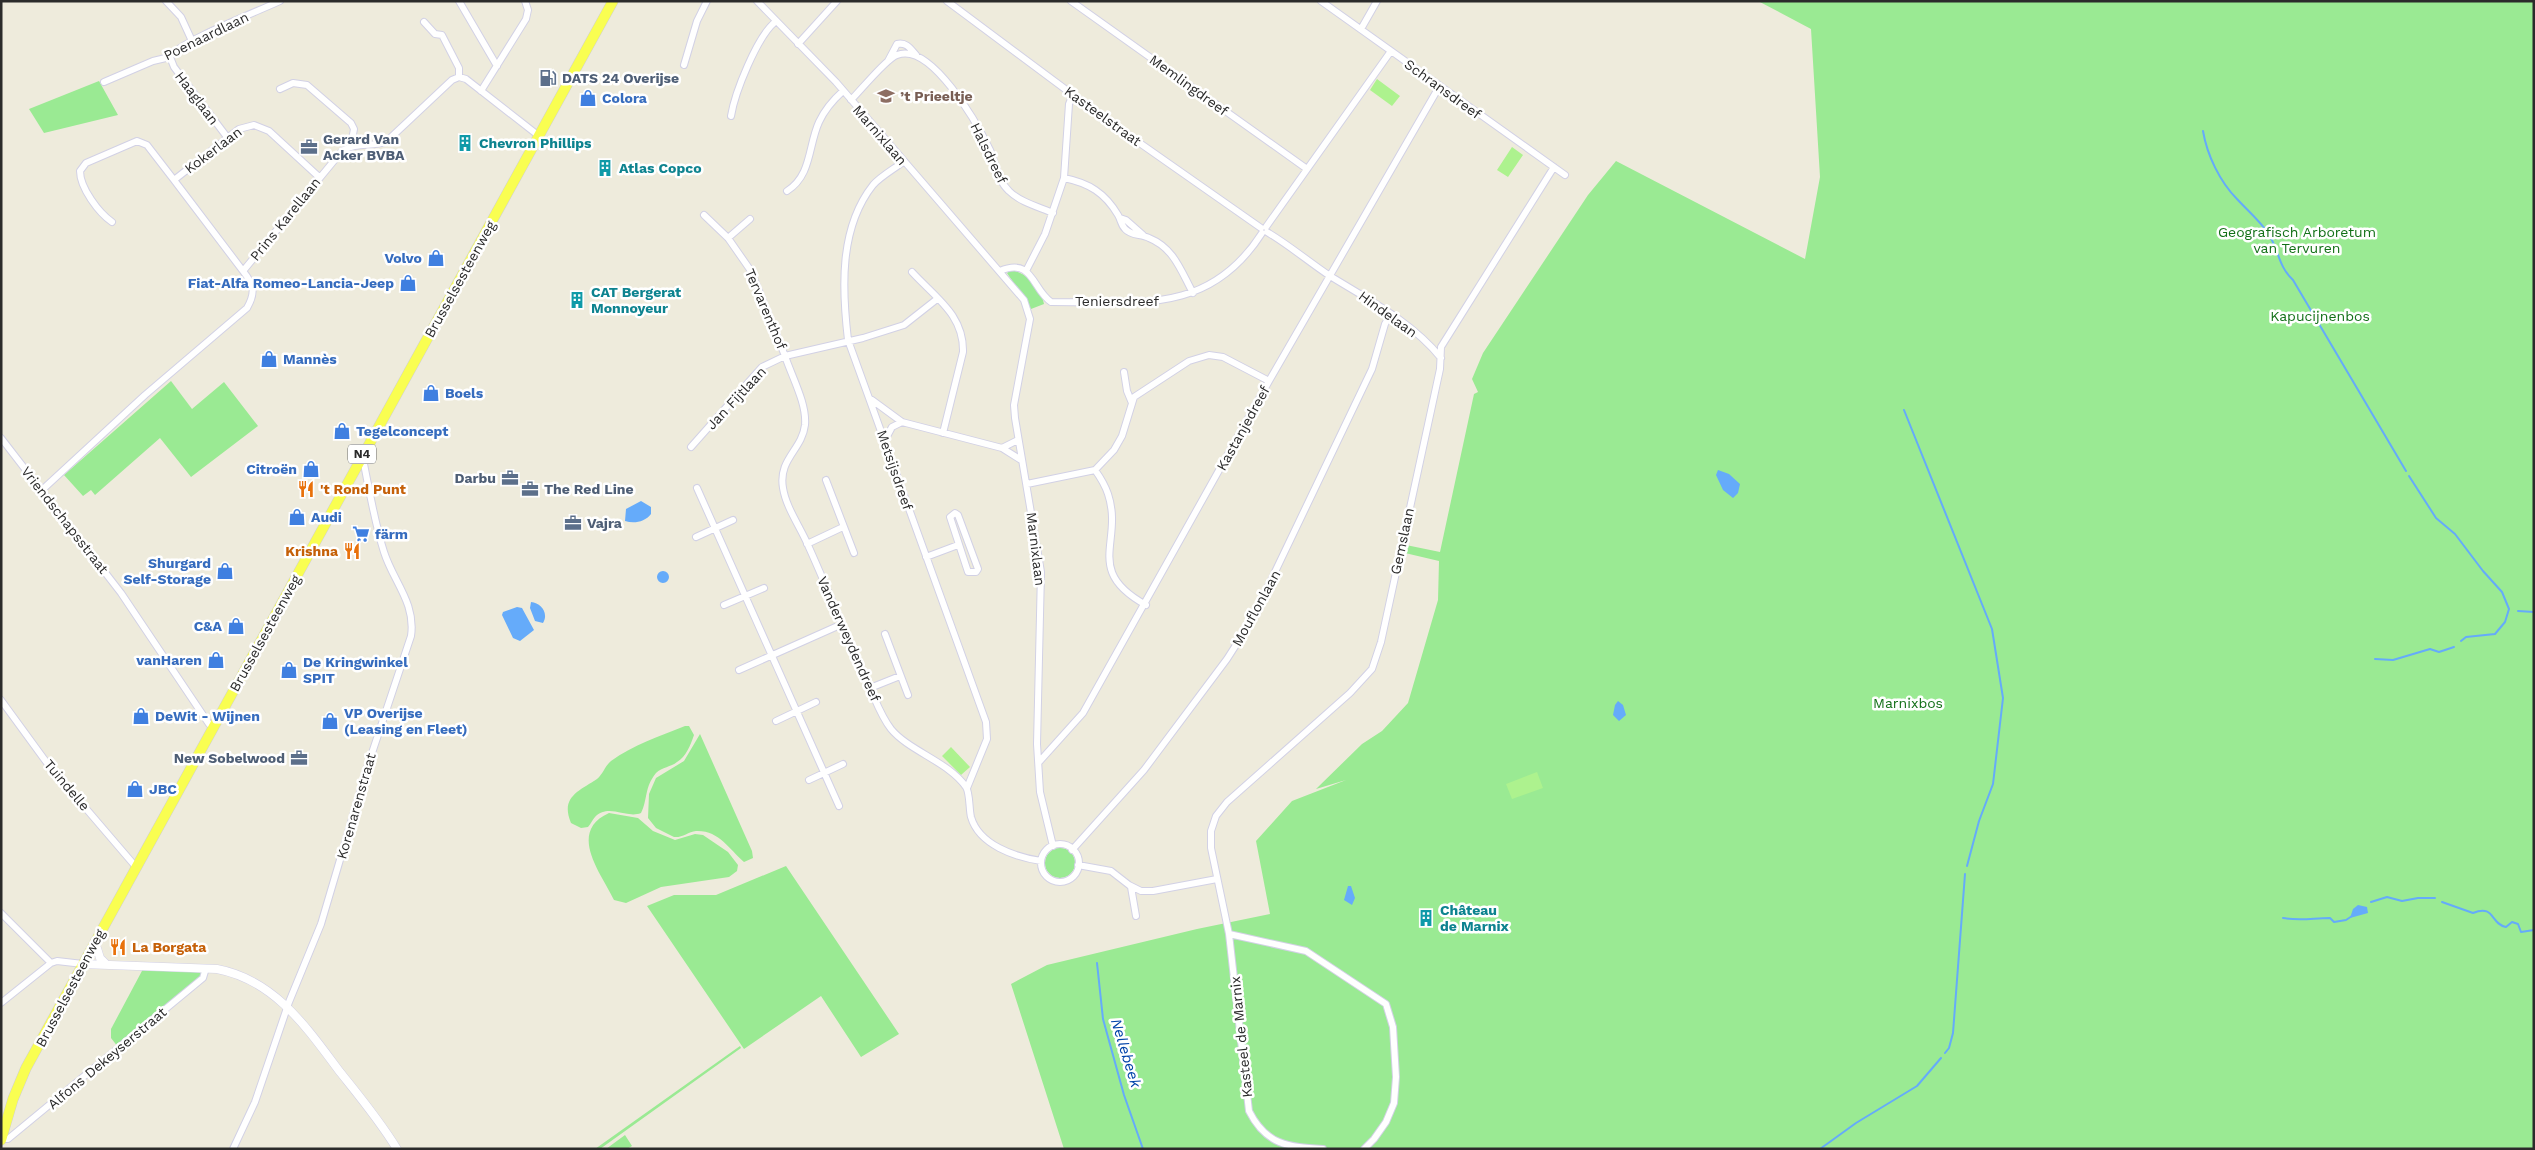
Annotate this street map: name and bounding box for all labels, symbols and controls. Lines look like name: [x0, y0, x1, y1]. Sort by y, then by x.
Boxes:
street label: Poenaardlaan: [161, 9, 251, 63]
street label: Memlingdreef: [1147, 51, 1232, 119]
street label: Schransdreef: [1402, 56, 1485, 122]
street label: Haaglaan: [172, 68, 222, 128]
fuel station icon: DATS 24 Overijse: [538, 68, 558, 88]
place label: DATS 24 Overijse: [562, 70, 679, 86]
street label: Kasteelstraat: [1062, 83, 1145, 149]
school or university icon: ’t Prieeltje: [876, 86, 896, 106]
shop icon: Colora: [578, 88, 598, 108]
place label: ’t Prieeltje: [900, 88, 973, 104]
place label: Colora: [602, 90, 648, 106]
street label: Marnixlaan: [850, 102, 910, 168]
street label: Halsdreef: [967, 120, 1011, 186]
street label: Kokerlaan: [181, 123, 245, 177]
place label: Gerard Van Acker BVBA: [323, 131, 405, 163]
building icon: Chevron Phillips: [455, 133, 475, 153]
place label: Chevron Phillips: [479, 135, 592, 151]
office icon: Gerard Van Acker BVBA: [299, 137, 319, 157]
building icon: Atlas Copco: [595, 158, 615, 178]
place label: Atlas Copco: [619, 160, 702, 176]
street label: Prins Karellaan: [247, 174, 323, 264]
street label: Brusselsesteenweg: [421, 217, 499, 340]
park label: Geografisch Arboretum van Tervuren: [2218, 224, 2376, 256]
shop icon: Volvo: [426, 248, 446, 268]
place label: Volvo: [384, 250, 422, 266]
street label: Tervarenthof: [742, 266, 790, 352]
shop icon: Fiat-Alfa Romeo-Lancia-Jeep: [398, 273, 418, 293]
place label: Fiat-Alfa Romeo-Lancia-Jeep: [188, 275, 394, 291]
place label: CAT Bergerat Monnoyeur: [591, 284, 681, 316]
street label: Hindelaan: [1356, 287, 1420, 341]
building icon: CAT Bergerat Monnoyeur: [567, 290, 587, 310]
street label: Teniersdreef: [1075, 293, 1160, 309]
park label: Kapucijnenbos: [2270, 308, 2370, 324]
shop icon: Mannès: [259, 349, 279, 369]
place label: Mannès: [283, 351, 337, 367]
street label: Jan Fijtlaan: [703, 363, 769, 433]
street label: Kastanjedreef: [1213, 382, 1273, 473]
shop icon: Boels: [421, 383, 441, 403]
place label: Boels: [445, 385, 484, 401]
shop icon: Tegelconcept: [332, 421, 352, 441]
place label: Tegelconcept: [356, 423, 448, 439]
street label: Metsijsdreef: [874, 428, 916, 513]
road number: N4: [348, 444, 376, 464]
shop icon: Citroën: [301, 459, 321, 479]
place label: Citroën: [246, 461, 297, 477]
street label: Vriendschapsstraat: [18, 463, 112, 577]
office icon: Darbu: [500, 468, 520, 488]
place label: Darbu: [454, 470, 496, 486]
restaurant icon: 't Rond Punt: [296, 479, 316, 499]
office icon: The Red Line: [520, 479, 540, 499]
place label: 't Rond Punt: [320, 481, 406, 497]
place label: The Red Line: [544, 481, 634, 497]
street label: Gemslaan: [1387, 506, 1417, 576]
shop icon: Audi: [287, 507, 307, 527]
place label: Audi: [311, 509, 342, 525]
street label: Marnixlaan: [1024, 511, 1048, 587]
office icon: Vajra: [563, 513, 583, 533]
place label: Vajra: [587, 515, 623, 531]
supermarket icon: färm: [351, 524, 371, 544]
place label: färm: [375, 526, 408, 542]
restaurant icon: Krishna: [342, 541, 362, 561]
place label: Krishna: [285, 543, 339, 559]
place label: Shurgard Self-Storage: [123, 555, 211, 587]
shop icon: Shurgard Self-Storage: [215, 561, 235, 581]
street label: Mouflonlaan: [1229, 567, 1283, 649]
street label: Brusselsesteenweg: [226, 571, 304, 694]
street label: Vanderweydendreef: [814, 574, 884, 704]
shop icon: C&A: [226, 616, 246, 636]
place label: C&A: [194, 618, 223, 634]
shop icon: vanHaren: [206, 650, 226, 670]
place label: vanHaren: [135, 652, 202, 668]
place label: De Kringwinkel SPIT: [303, 654, 408, 686]
shop icon: De Kringwinkel SPIT: [279, 660, 299, 680]
park label: Marnixbos: [1873, 695, 1943, 711]
place label: VP Overijse (Leasing en Fleet): [344, 705, 468, 737]
shop icon: DeWit - Wijnen: [131, 706, 151, 726]
place label: DeWit - Wijnen: [155, 708, 260, 724]
shop icon: VP Overijse (Leasing en Fleet): [320, 711, 340, 731]
office icon: New Sobelwood: [289, 748, 309, 768]
place label: New Sobelwood: [174, 750, 285, 766]
street label: Korenarenstraat: [333, 751, 379, 861]
street label: Tuindelle: [41, 756, 93, 814]
shop icon: JBC: [125, 779, 145, 799]
place label: JBC: [149, 781, 177, 797]
place label: Château de Marnix: [1440, 902, 1509, 934]
building icon: Château de Marnix: [1416, 908, 1436, 928]
street label: Brusselsesteenweg: [32, 926, 108, 1050]
restaurant icon: La Borgata: [108, 937, 128, 957]
place label: La Borgata: [132, 939, 207, 955]
street label: Kasteel de Marnix: [1227, 976, 1255, 1098]
street label: Alfons Dekeyserstraat: [44, 1004, 170, 1112]
water label: Nellebeek: [1107, 1016, 1145, 1090]

